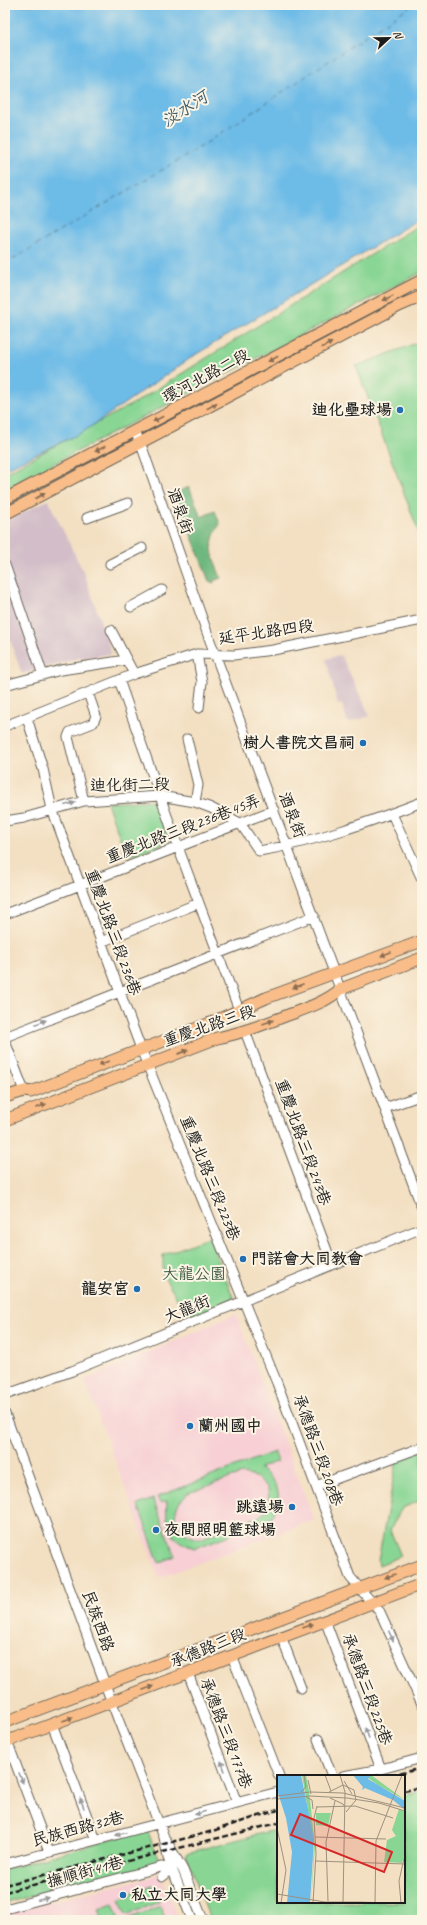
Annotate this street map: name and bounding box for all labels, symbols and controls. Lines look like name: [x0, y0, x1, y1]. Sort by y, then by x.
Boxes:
north arrow: [369, 18, 409, 58]
text: N: [391, 28, 407, 42]
water label: 淡水河: [158, 85, 215, 132]
one-way arrow: [382, 295, 393, 301]
one-way arrow: [321, 342, 332, 348]
street label: 環河北路二段: [159, 345, 253, 407]
one-way arrow: [267, 356, 278, 362]
place label: 迪化壘球場: [312, 400, 392, 420]
one-way arrow: [206, 403, 218, 409]
marker: 迪化壘球場: [395, 405, 405, 415]
one-way arrow: [152, 416, 163, 423]
one-way arrow: [94, 446, 106, 453]
street label: 酒泉街: [163, 485, 197, 537]
one-way arrow: [34, 493, 46, 499]
street label: 延平北路四段: [217, 615, 315, 649]
place label: 樹人書院文昌祠: [243, 733, 355, 753]
marker: 樹人書院文昌祠: [358, 738, 368, 748]
street label: 迪化街二段: [90, 774, 170, 796]
street label: 酒泉街: [274, 789, 310, 841]
street label: 重慶北路三段236巷45弄: [103, 790, 263, 868]
one-way arrow: [64, 801, 76, 807]
street label: 重慶北路三段236巷: [81, 866, 145, 998]
one-way arrow: [379, 952, 391, 958]
one-way arrow: [292, 984, 304, 990]
street label: 重慶北路三段: [160, 1001, 258, 1051]
one-way arrow: [36, 1019, 48, 1025]
one-way arrow: [262, 1019, 274, 1025]
one-way arrow: [177, 1048, 189, 1054]
one-way arrow: [98, 1061, 110, 1067]
street label: 重慶北路三段243巷: [271, 1076, 335, 1208]
one-way arrow: [36, 1102, 48, 1108]
street label: 重慶北路三段223巷: [176, 1112, 244, 1244]
place label: 門諾會大同教會: [251, 1249, 363, 1269]
marker: 門諾會大同教會: [238, 1254, 248, 1264]
park label: 大龍公園: [162, 1264, 226, 1284]
place label: 龍安宮: [81, 1279, 129, 1299]
marker: 龍安宮: [132, 1284, 142, 1294]
street label: 大龍街: [161, 1291, 213, 1327]
street label: 承德路三段208巷: [288, 1391, 348, 1509]
place label: 蘭州國中: [198, 1416, 262, 1436]
marker: 蘭州國中: [185, 1421, 195, 1431]
place label: 跳遠場: [236, 1497, 284, 1517]
marker: 跳遠場: [287, 1502, 297, 1512]
place label: 夜間照明籃球場: [164, 1520, 276, 1540]
marker: 夜間照明籃球場: [151, 1525, 161, 1535]
one-way arrow: [384, 1574, 396, 1580]
street label: 民族西路: [78, 1588, 118, 1654]
one-way arrow: [303, 1622, 315, 1628]
street label: 承德路三段: [167, 1624, 249, 1672]
street label: 承德路三段225巷: [337, 1630, 397, 1748]
one-way arrow: [388, 1630, 394, 1642]
street label: 承德路三段177巷: [196, 1675, 256, 1791]
one-way arrow: [143, 1685, 155, 1691]
one-way arrow: [62, 1715, 74, 1721]
one-way arrow: [364, 1726, 370, 1738]
one-way arrow: [220, 1760, 226, 1772]
one-way arrow: [18, 1772, 24, 1784]
inset map: [277, 1775, 405, 1903]
one-way arrow: [79, 1797, 85, 1809]
street label: 民族西路32巷: [30, 1807, 126, 1851]
one-way arrow: [193, 1810, 205, 1816]
one-way arrow: [114, 1831, 127, 1837]
street label: 撫順街41巷: [45, 1852, 125, 1892]
place label: 私立大同大學: [131, 1885, 227, 1905]
marker: 私立大同大學: [118, 1890, 128, 1900]
one-way arrow: [36, 1895, 49, 1901]

